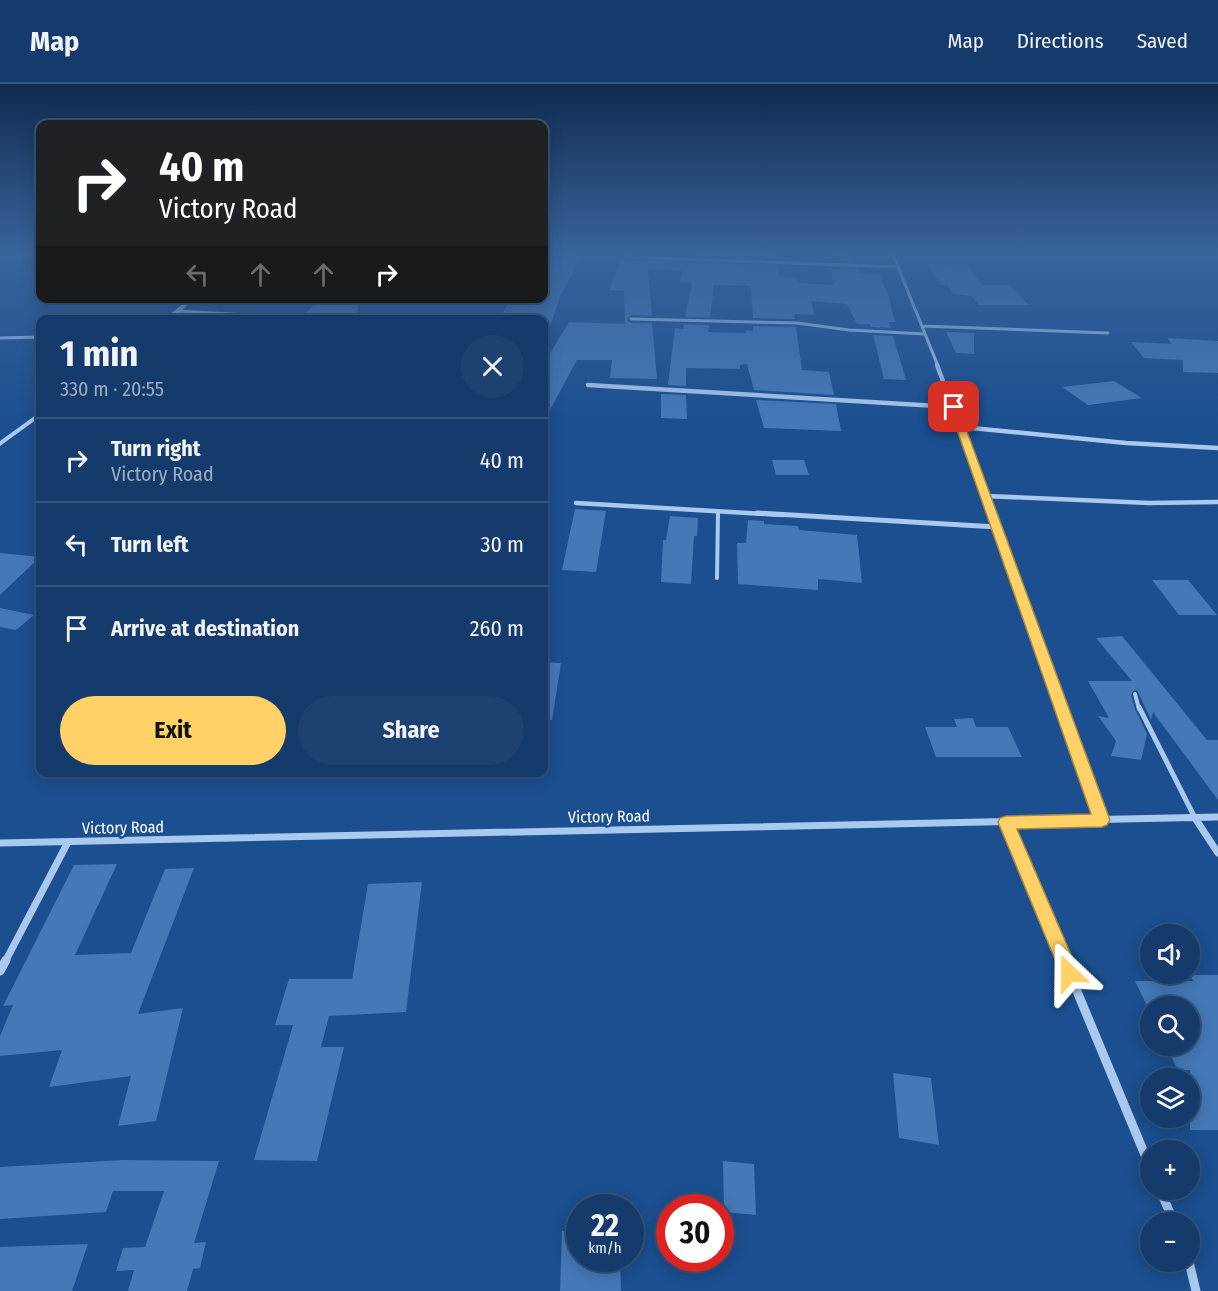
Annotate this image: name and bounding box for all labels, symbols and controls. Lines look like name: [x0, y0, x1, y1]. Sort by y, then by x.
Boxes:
text: Map: [30, 25, 79, 58]
text: Map: [947, 28, 984, 54]
text: Directions: [1017, 28, 1104, 54]
text: Saved: [1137, 28, 1188, 54]
text: 40 m: [159, 142, 244, 192]
icon: right: [60, 144, 138, 222]
text: Victory Road: [159, 193, 298, 225]
icon: left: [181, 258, 214, 291]
icon: ahead: [244, 258, 277, 291]
icon: ahead: [307, 258, 340, 291]
icon: right: [370, 258, 403, 291]
text: 1 min: [60, 332, 138, 376]
button: close: [461, 335, 524, 398]
text: 330 m · 20:55: [60, 377, 164, 401]
pin: [928, 381, 979, 432]
icon: arrive: [937, 390, 970, 423]
text: Turn right: [111, 435, 200, 462]
icon: right: [60, 444, 93, 477]
text: 40 m: [480, 447, 524, 474]
text: Victory Road: [111, 462, 214, 486]
icon: left: [60, 528, 93, 561]
text: Turn left: [111, 531, 189, 558]
text: 30 m: [481, 531, 524, 558]
icon: arrive: [60, 612, 93, 645]
text: Arrive at destination: [111, 615, 299, 642]
text: 260 m: [470, 615, 524, 642]
button: Exit: [60, 696, 286, 765]
button: Share: [298, 696, 524, 765]
street label: Victory Road: [568, 806, 650, 827]
street label: Victory Road: [82, 817, 164, 838]
map controls: [1140, 924, 1200, 1272]
button: sound: [1140, 924, 1200, 984]
position arrow: [1037, 941, 1101, 1005]
button: search: [1140, 996, 1200, 1056]
button: layers: [1140, 1068, 1200, 1128]
button: +: [1140, 1140, 1200, 1200]
speed limit sign: 30: [656, 1194, 734, 1272]
text: 22: [591, 1208, 619, 1244]
button: −: [1140, 1212, 1200, 1272]
text: km/h: [588, 1239, 622, 1257]

